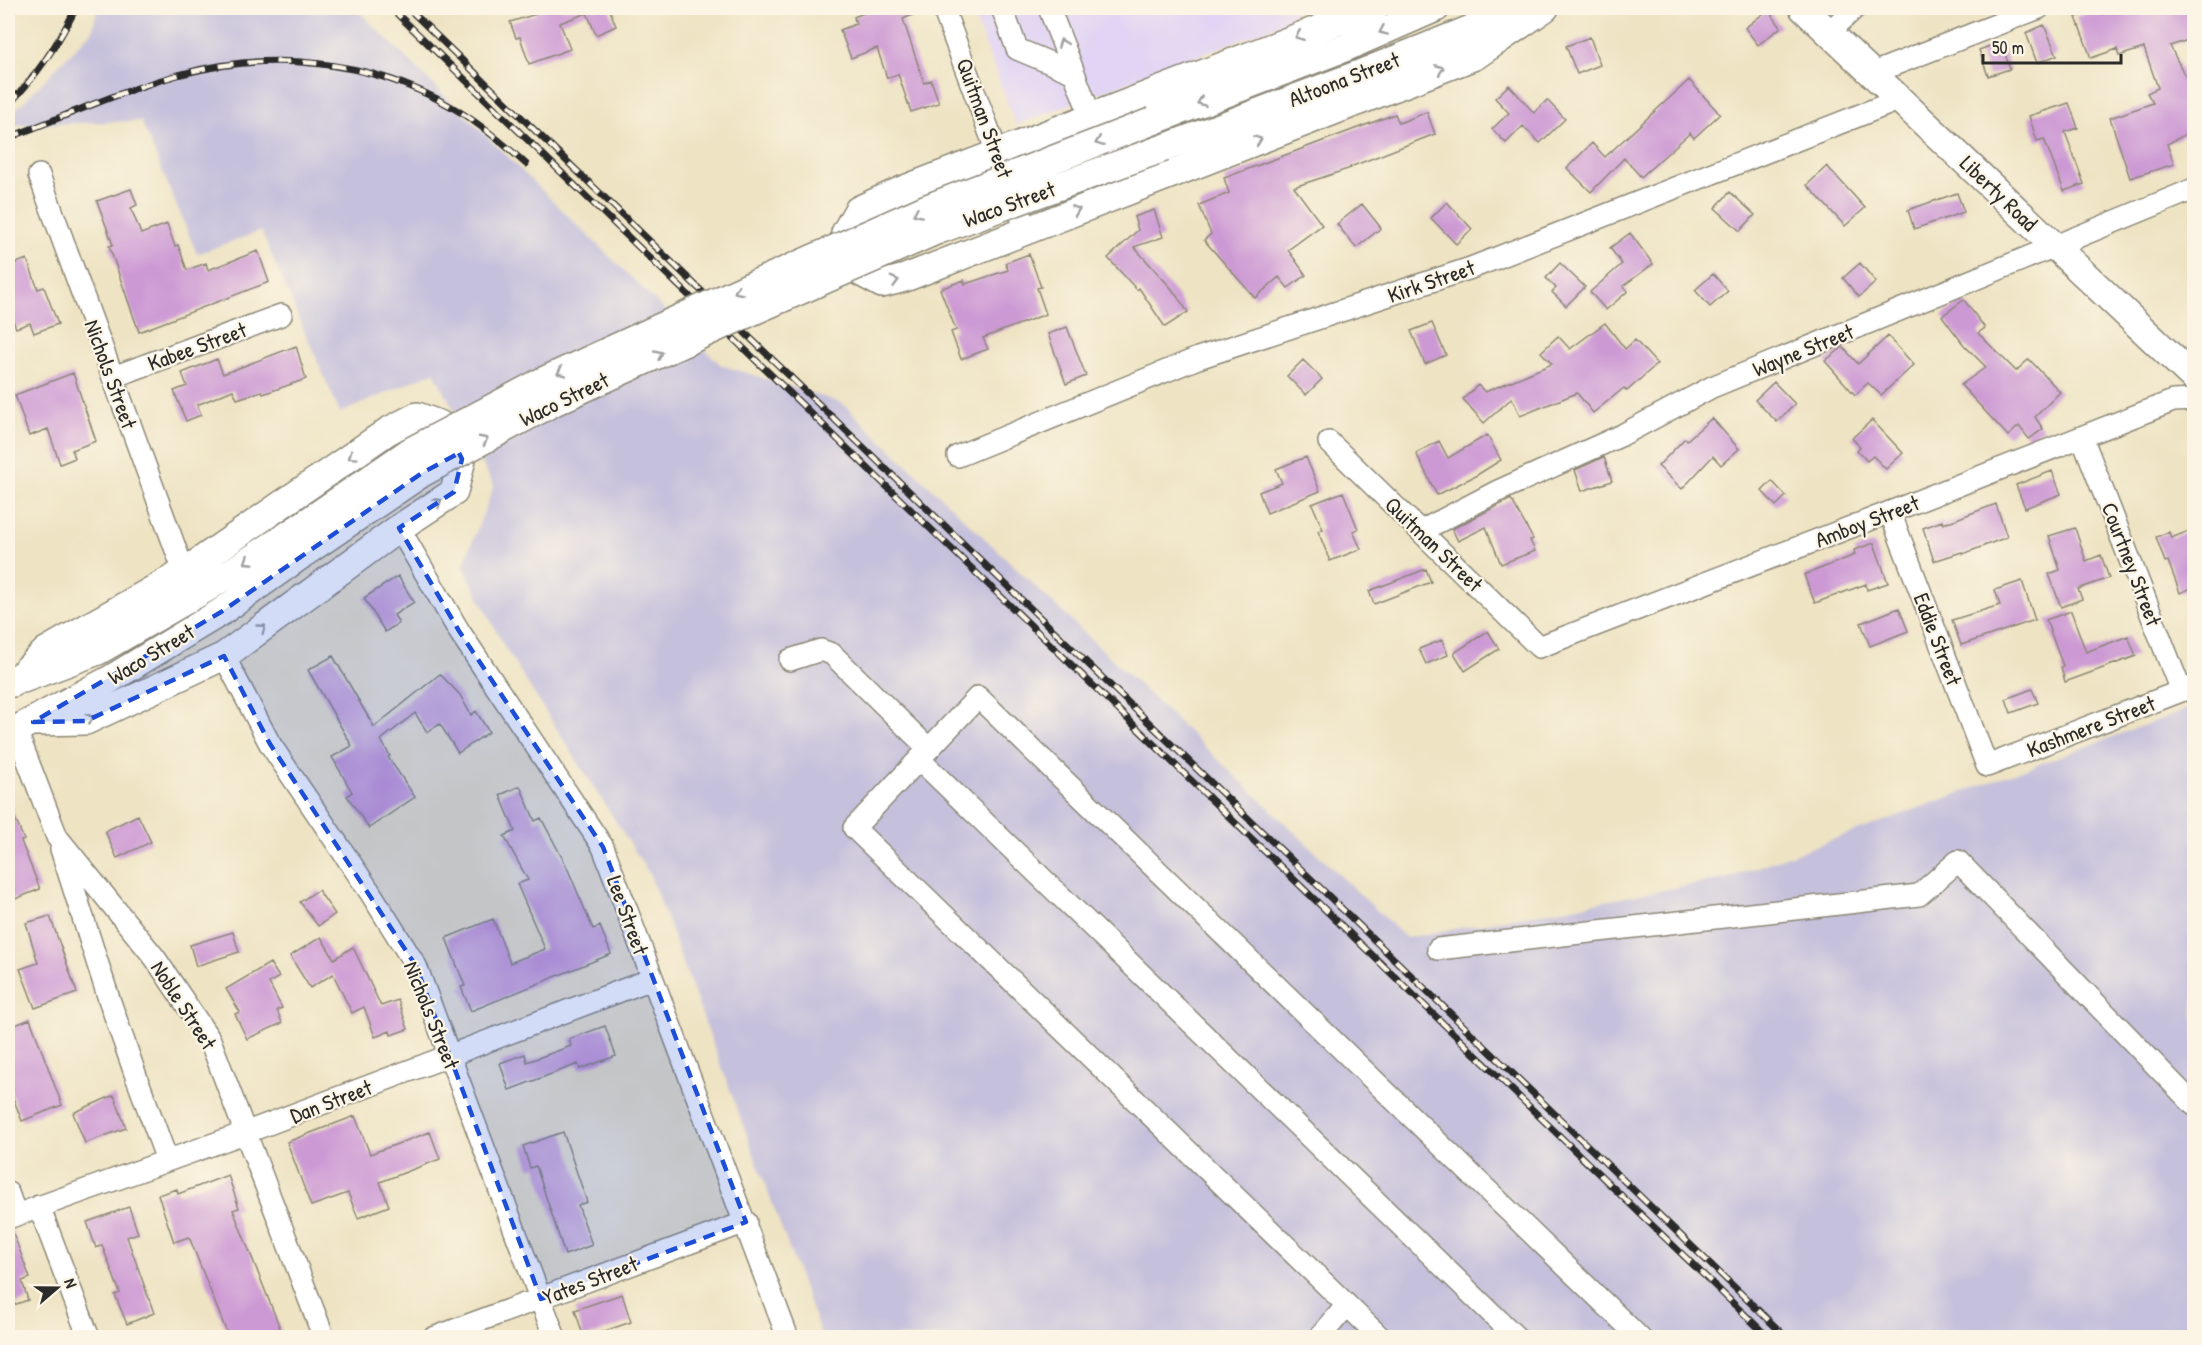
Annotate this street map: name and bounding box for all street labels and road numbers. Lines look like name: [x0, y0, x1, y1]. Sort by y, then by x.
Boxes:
street label: Altoona Street: [1284, 44, 1404, 114]
street label: Quitman Street: [949, 54, 1021, 183]
street label: Liberty Road: [1954, 148, 2045, 238]
street label: Waco Street: [959, 173, 1060, 234]
street label: Kirk Street: [1383, 252, 1479, 310]
street label: Kabee Street: [143, 314, 251, 378]
street label: Nichols Street: [77, 315, 145, 433]
street label: Wayne Street: [1748, 316, 1858, 384]
street label: Waco Street: [514, 364, 614, 433]
street label: Amboy Street: [1811, 487, 1924, 555]
street label: Quitman Street: [1378, 490, 1490, 599]
street label: Courtney Street: [2095, 498, 2169, 630]
street label: Eddie Street: [1907, 588, 1970, 690]
street label: Waco Street: [102, 616, 200, 692]
street label: Kashmere Street: [2023, 688, 2160, 764]
street label: Lee Street: [600, 871, 656, 959]
street label: Noble Street: [144, 955, 224, 1056]
street label: Nichols Street: [397, 957, 467, 1074]
street label: Dan Street: [286, 1072, 377, 1130]
street label: Yates Street: [538, 1248, 642, 1312]

